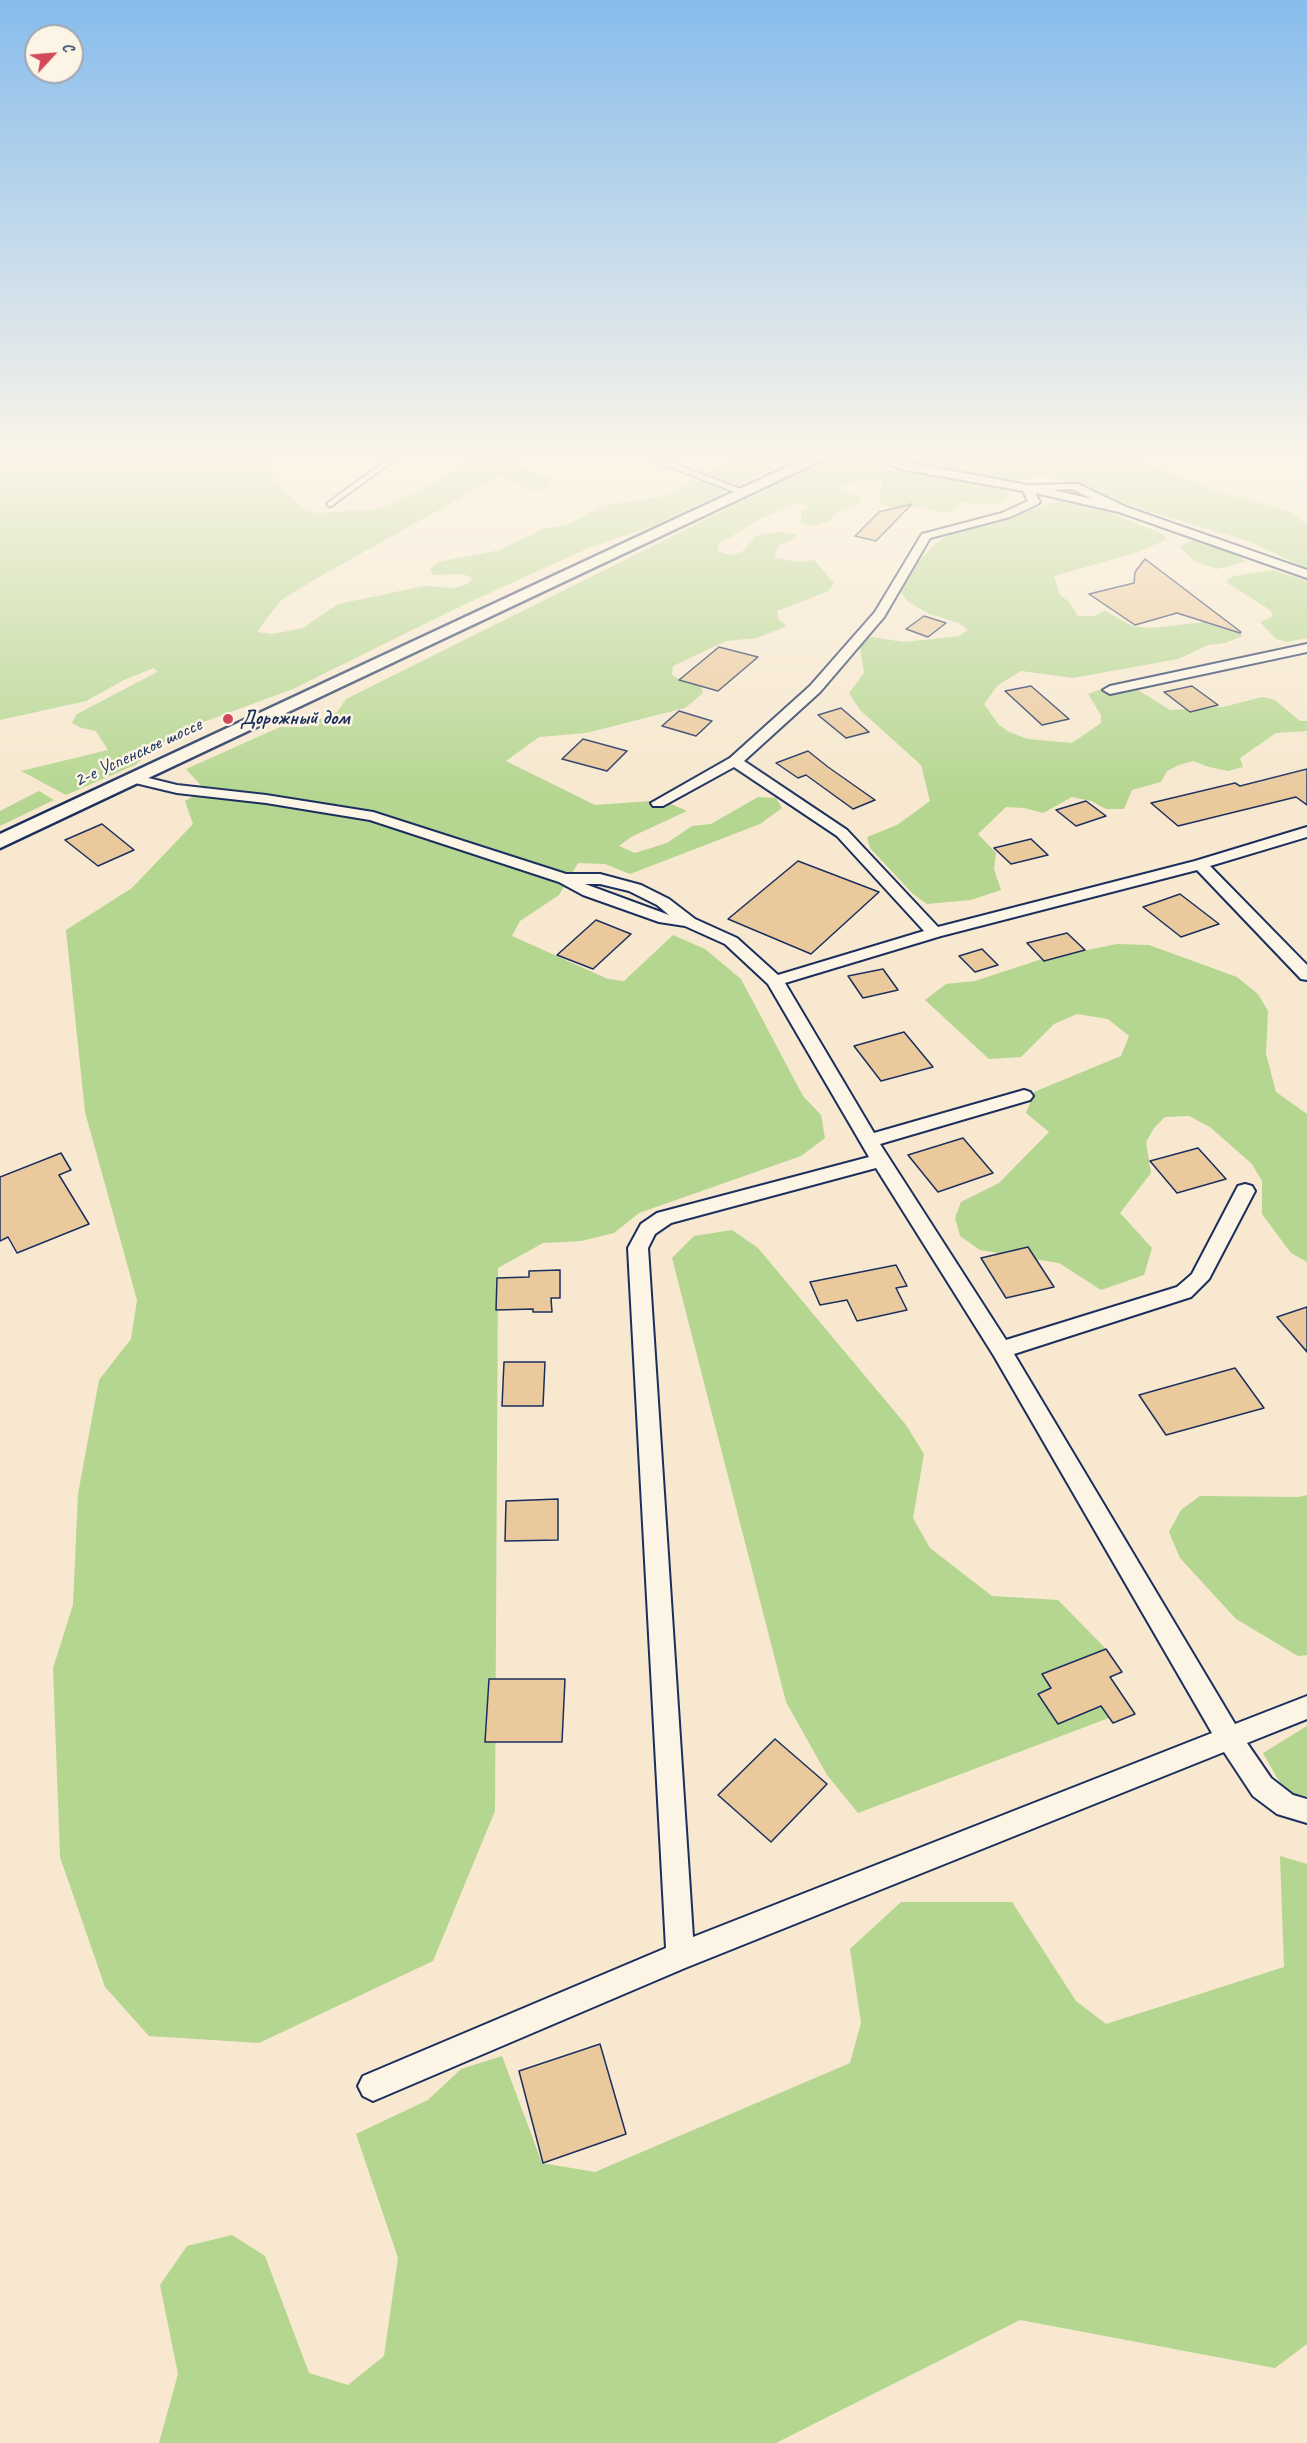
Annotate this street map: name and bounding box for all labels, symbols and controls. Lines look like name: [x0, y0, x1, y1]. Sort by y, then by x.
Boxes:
north arrow: [24, 24, 84, 84]
text: С: [58, 39, 79, 55]
place label: Дорожный дом: [240, 707, 350, 731]
marker: Дорожный дом: [221, 712, 235, 726]
street label: 2-е Успенское шоссе: [70, 713, 206, 793]

